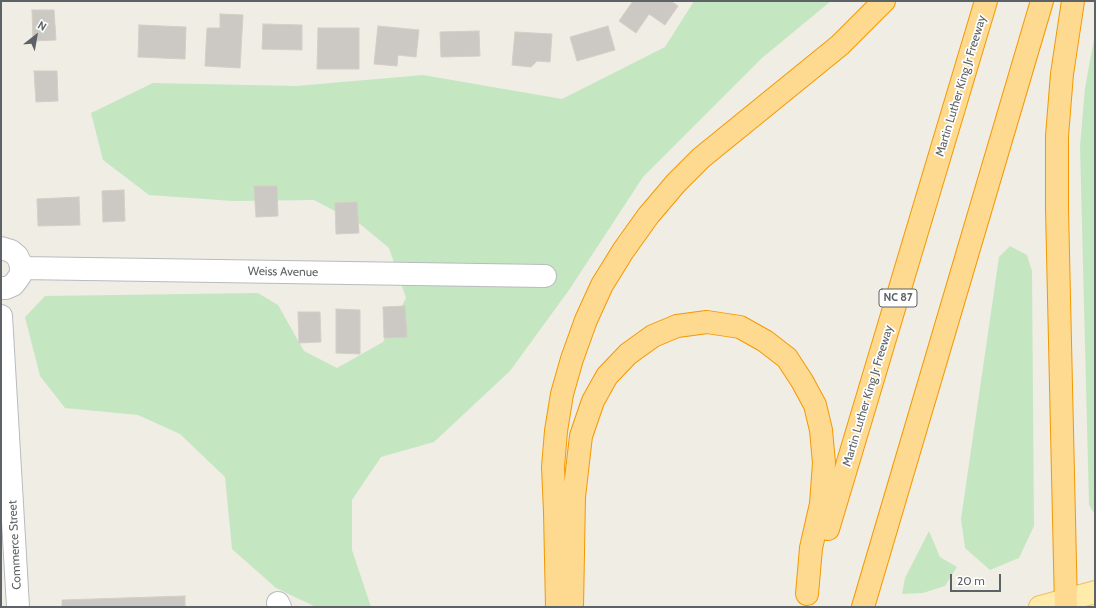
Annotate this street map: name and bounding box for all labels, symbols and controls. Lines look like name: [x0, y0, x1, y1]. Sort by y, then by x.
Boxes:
street label: Martin Luther King Jr Freeway: [933, 14, 989, 158]
north arrow: [16, 16, 56, 56]
text: N: [35, 18, 49, 34]
street label: Weiss Avenue: [248, 264, 318, 280]
road number: NC 87: [879, 289, 917, 307]
street label: Martin Luther King Jr Freeway: [840, 324, 896, 468]
street label: Commerce Street: [5, 500, 25, 590]
scale bar: [952, 566, 1003, 592]
text: 20 m: [957, 573, 985, 588]

